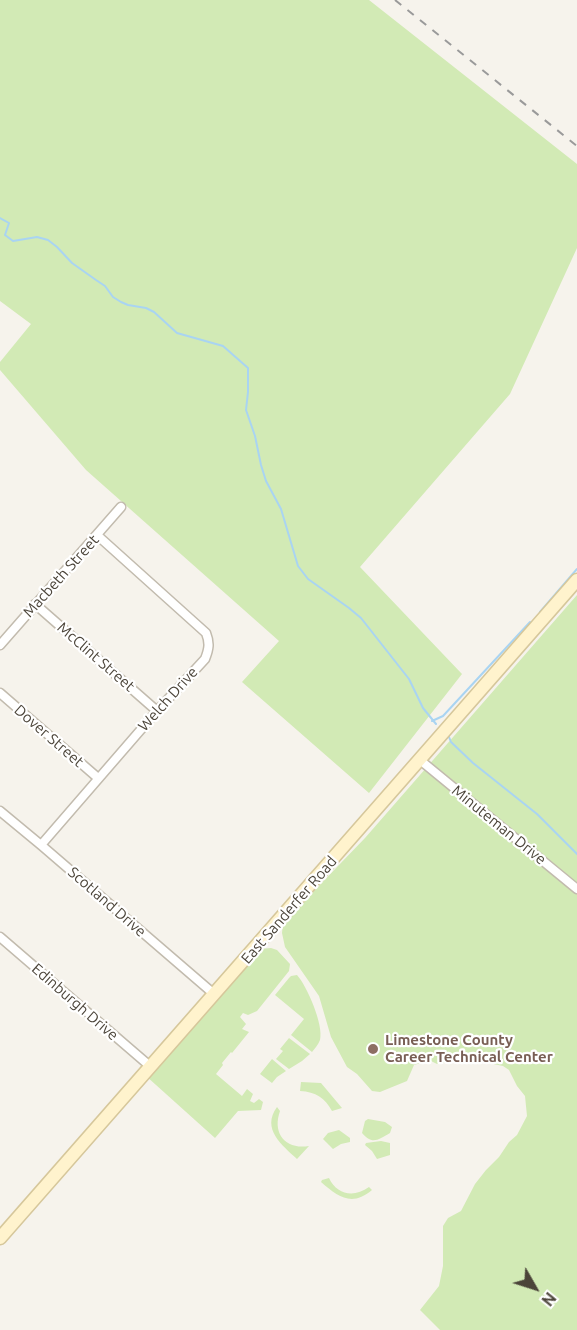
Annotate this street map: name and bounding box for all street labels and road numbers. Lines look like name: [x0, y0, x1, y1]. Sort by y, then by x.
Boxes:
street label: Macbeth Street: [19, 531, 103, 621]
street label: McClint Street: [54, 619, 138, 695]
street label: Welch Drive: [134, 663, 202, 735]
street label: Dover Street: [11, 701, 87, 771]
street label: Minuteman Drive: [448, 781, 550, 869]
street label: East Sanderfer Road: [237, 853, 341, 967]
street label: Scotland Drive: [64, 863, 150, 941]
street label: Edinburgh Drive: [28, 960, 122, 1044]

